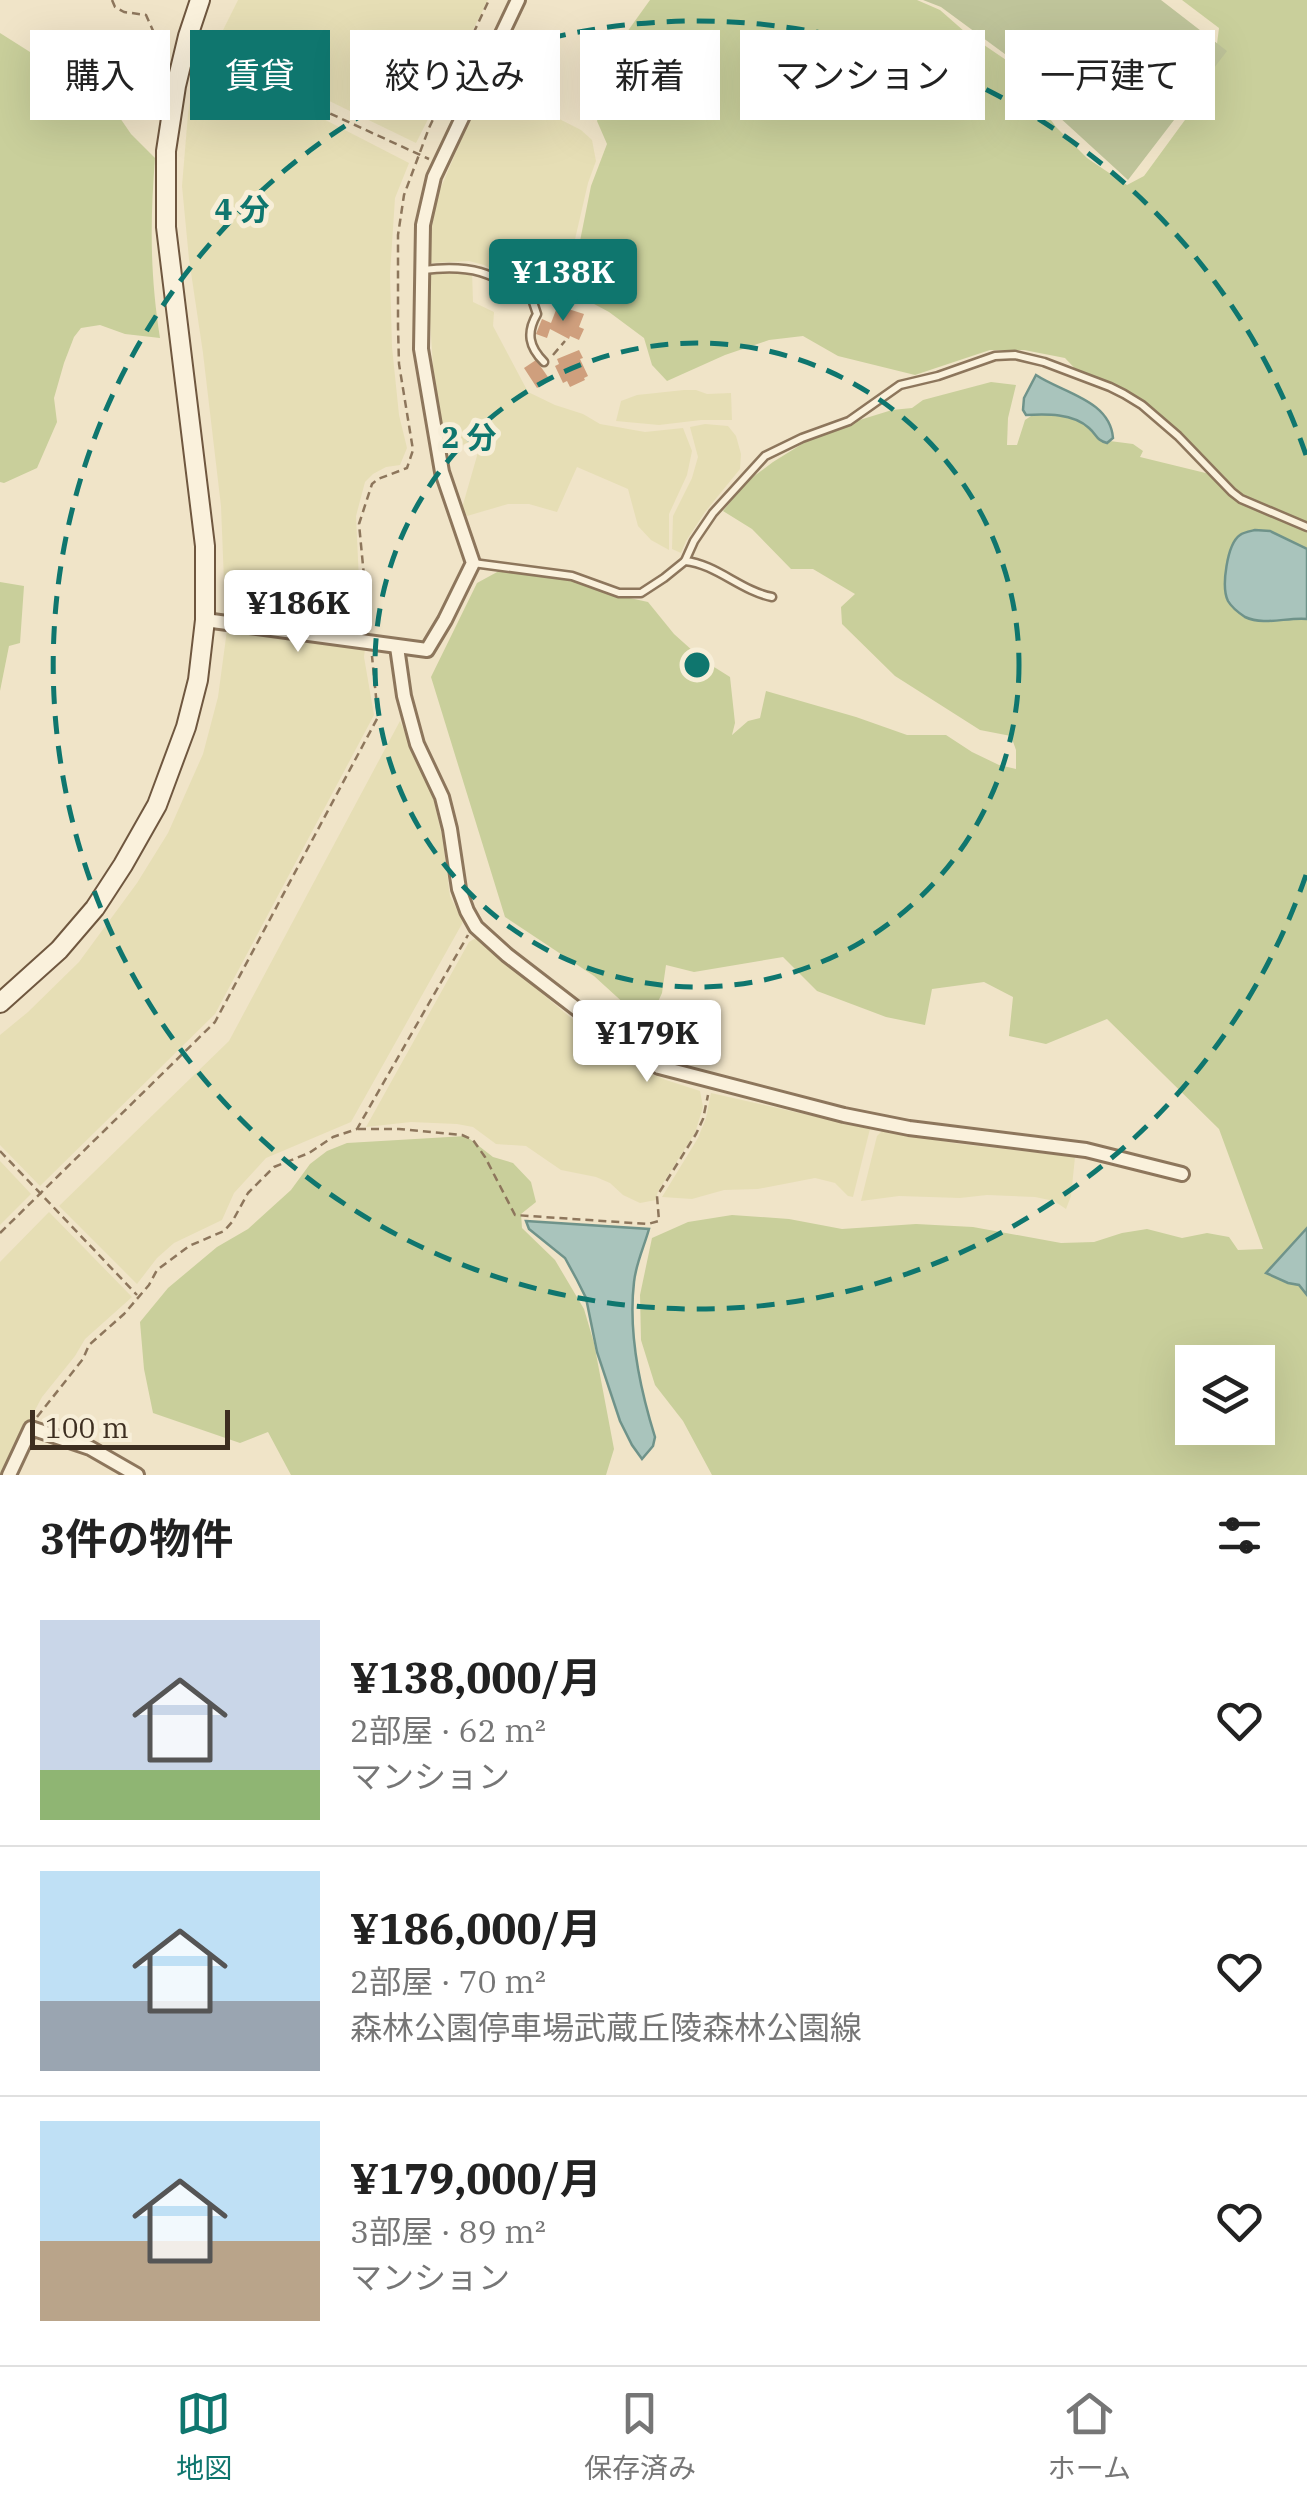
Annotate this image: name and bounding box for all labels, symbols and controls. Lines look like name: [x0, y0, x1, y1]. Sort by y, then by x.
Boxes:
chip: 購入: [30, 30, 170, 120]
chip: 賃貸: [190, 30, 330, 120]
chip: 絞り込み: [350, 30, 560, 120]
chip: 新着: [580, 30, 720, 120]
chip: マンション: [740, 30, 985, 120]
chip: 一戸建て: [1005, 30, 1215, 120]
text: 4 分: [215, 189, 269, 228]
pin: ¥138K: [493, 239, 633, 324]
text: ¥138K: [511, 250, 615, 292]
text: 2 分: [442, 417, 496, 456]
pin: ¥186K: [228, 570, 368, 655]
text: ¥186K: [246, 581, 350, 623]
centre of rings: [679, 647, 715, 683]
pin: ¥179K: [577, 1000, 717, 1085]
text: ¥179K: [595, 1011, 699, 1053]
map controls: [1175, 1345, 1275, 1445]
button: layers: [1175, 1345, 1275, 1445]
scale bar: [30, 1405, 230, 1450]
text: 100 m: [45, 1409, 129, 1446]
icon: filters: [1212, 1508, 1267, 1563]
text: 3件の物件: [40, 1511, 233, 1566]
text: ¥138,000/月: [350, 1650, 602, 1705]
icon: home: [120, 1660, 240, 1780]
icon: heart: [1212, 1693, 1267, 1748]
text: 2部屋 · 62 m²: [350, 1709, 546, 1751]
text: マンション: [350, 1755, 510, 1797]
text: ¥186,000/月: [350, 1901, 602, 1956]
icon: home: [120, 1911, 240, 2031]
icon: heart: [1212, 1944, 1267, 1999]
text: 2部屋 · 70 m²: [350, 1960, 546, 2002]
text: 森林公園停車場武蔵丘陵森林公園線: [350, 2006, 862, 2048]
text: ¥179,000/月: [350, 2151, 602, 2206]
icon: home: [120, 2161, 240, 2281]
icon: heart: [1212, 2194, 1267, 2249]
text: 3部屋 · 89 m²: [350, 2210, 546, 2252]
text: マンション: [350, 2256, 510, 2298]
tab: 地図: [176, 2386, 232, 2486]
tab: 保存済み: [584, 2386, 696, 2486]
tab: ホーム: [1048, 2386, 1131, 2486]

